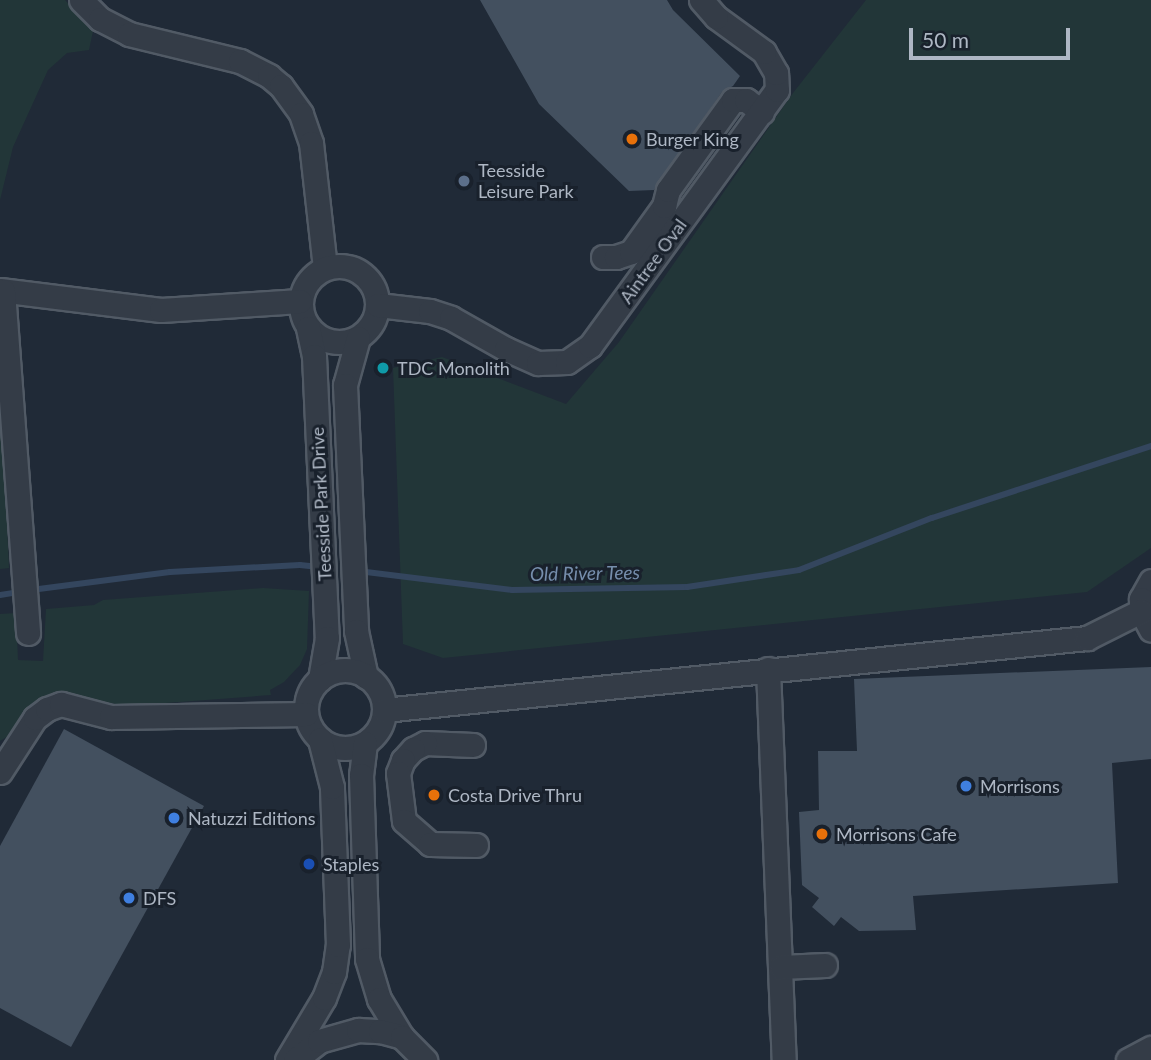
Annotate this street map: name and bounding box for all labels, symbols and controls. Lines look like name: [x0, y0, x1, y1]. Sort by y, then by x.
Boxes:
scale bar: [913, 14, 1074, 58]
text: 50 m: [922, 27, 969, 52]
place label: Burger King: [646, 128, 739, 150]
marker: Burger King: [624, 131, 640, 147]
place label: Teesside Leisure Park: [478, 160, 574, 202]
marker: Teesside Leisure Park: [456, 173, 472, 189]
street label: Aintree Oval: [615, 214, 691, 308]
place label: TDC Monolith: [397, 357, 510, 379]
marker: TDC Monolith: [375, 360, 391, 376]
street label: Teesside Park Drive: [306, 426, 336, 582]
water label: Old River Tees: [529, 561, 641, 585]
place label: Morrisons: [980, 775, 1060, 797]
marker: Morrisons: [958, 778, 974, 794]
place label: Costa Drive Thru: [448, 784, 582, 806]
marker: Costa Drive Thru: [426, 787, 442, 803]
place label: Natuzzi Editions: [188, 807, 316, 829]
marker: Natuzzi Editions: [166, 810, 182, 826]
place label: Morrisons Cafe: [836, 823, 957, 845]
marker: Morrisons Cafe: [814, 826, 830, 842]
place label: Staples: [323, 853, 379, 875]
marker: Staples: [301, 856, 317, 872]
place label: DFS: [143, 887, 176, 909]
marker: DFS: [121, 890, 137, 906]

